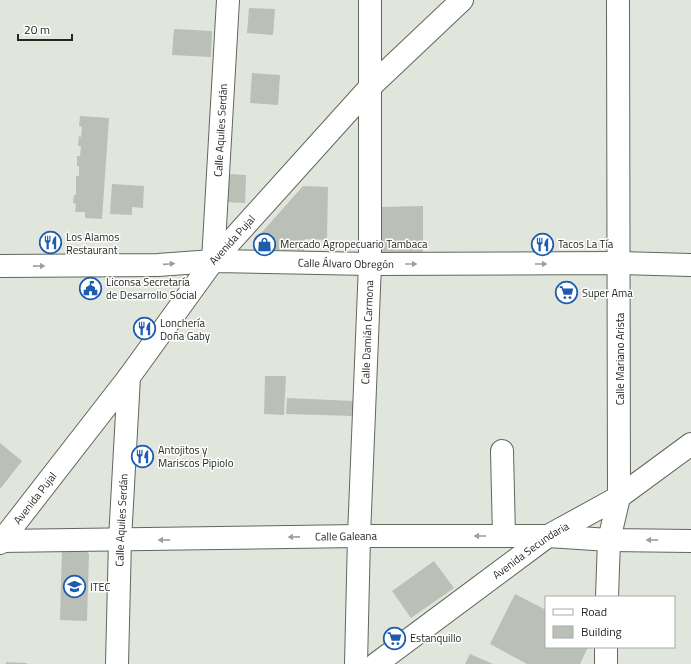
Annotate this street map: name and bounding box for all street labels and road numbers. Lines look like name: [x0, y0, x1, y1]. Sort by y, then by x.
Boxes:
street label: Calle Aquiles Serdán: [210, 83, 231, 177]
street label: Avenida Pujal: [205, 211, 259, 268]
street label: Calle Álvaro Obregón: [298, 255, 394, 272]
street label: Calle Damián Carmona: [357, 279, 377, 385]
street label: Calle Mariano Arista: [612, 312, 628, 405]
street label: Avenida Pujal: [10, 469, 60, 527]
street label: Calle Aquiles Serdán: [111, 473, 132, 567]
street label: Avenida Secundaria: [489, 518, 572, 583]
street label: Calle Galeana: [315, 528, 377, 545]

